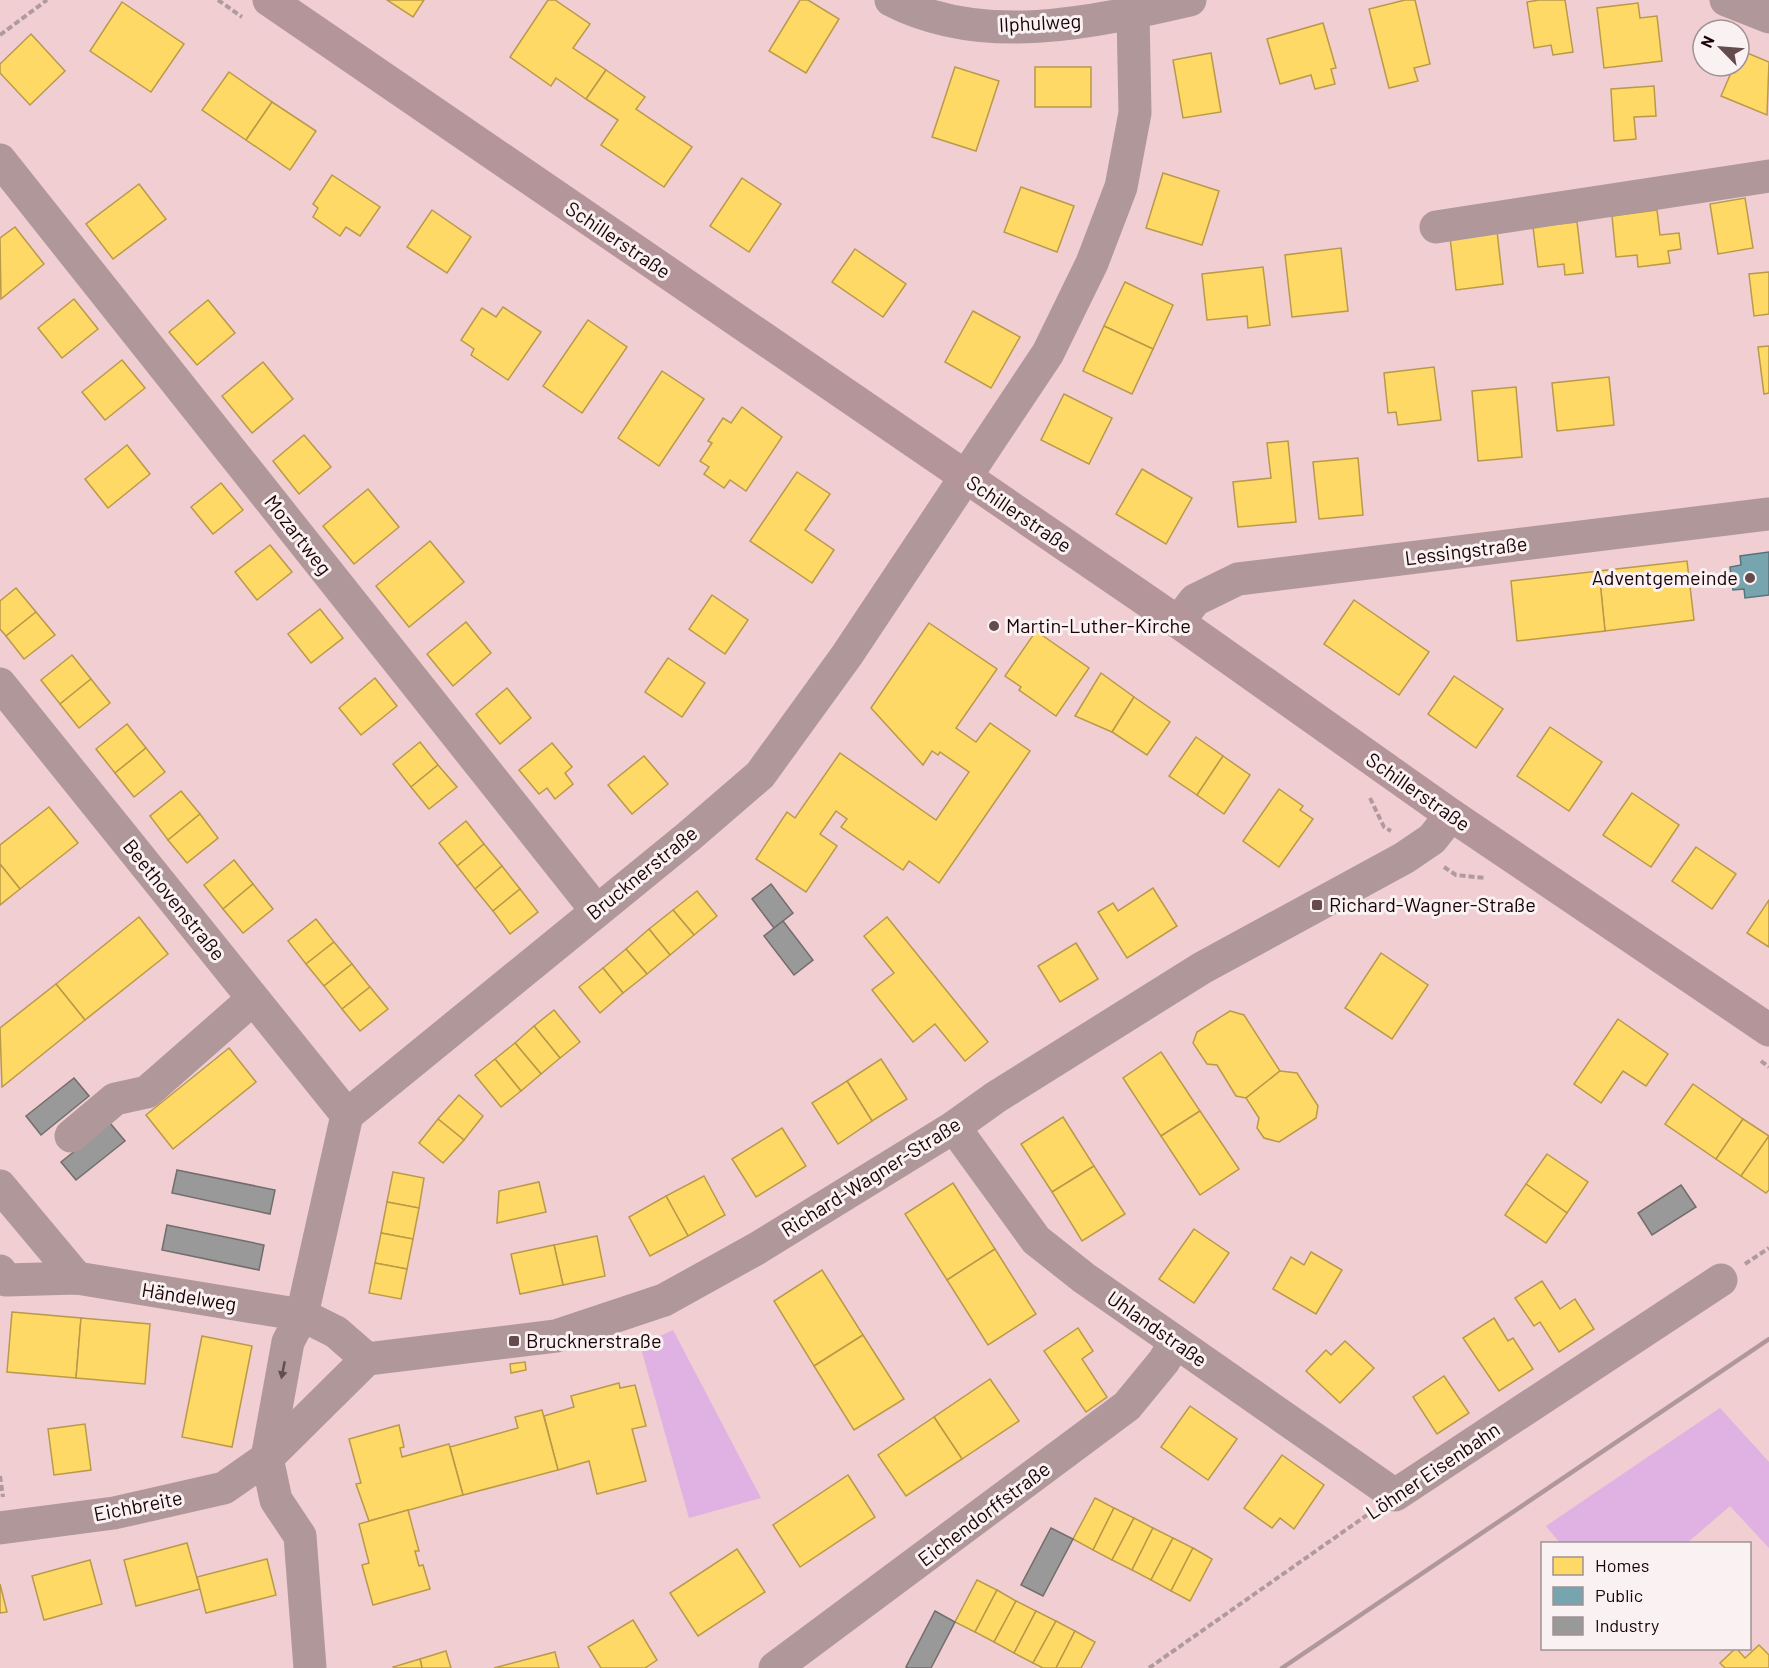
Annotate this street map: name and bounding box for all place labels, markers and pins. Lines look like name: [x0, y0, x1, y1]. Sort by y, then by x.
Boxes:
place label: Adventgemeinde: [1592, 565, 1738, 589]
marker: Adventgemeinde: [1743, 571, 1757, 585]
place label: Martin-Luther-Kirche: [1006, 613, 1191, 637]
marker: Martin-Luther-Kirche: [987, 619, 1001, 633]
place label: Richard-Wagner-Straße: [1329, 892, 1536, 916]
marker: Richard-Wagner-Straße: [1310, 898, 1324, 912]
place label: Brucknerstraße: [526, 1328, 662, 1352]
marker: Brucknerstraße: [507, 1334, 521, 1348]

